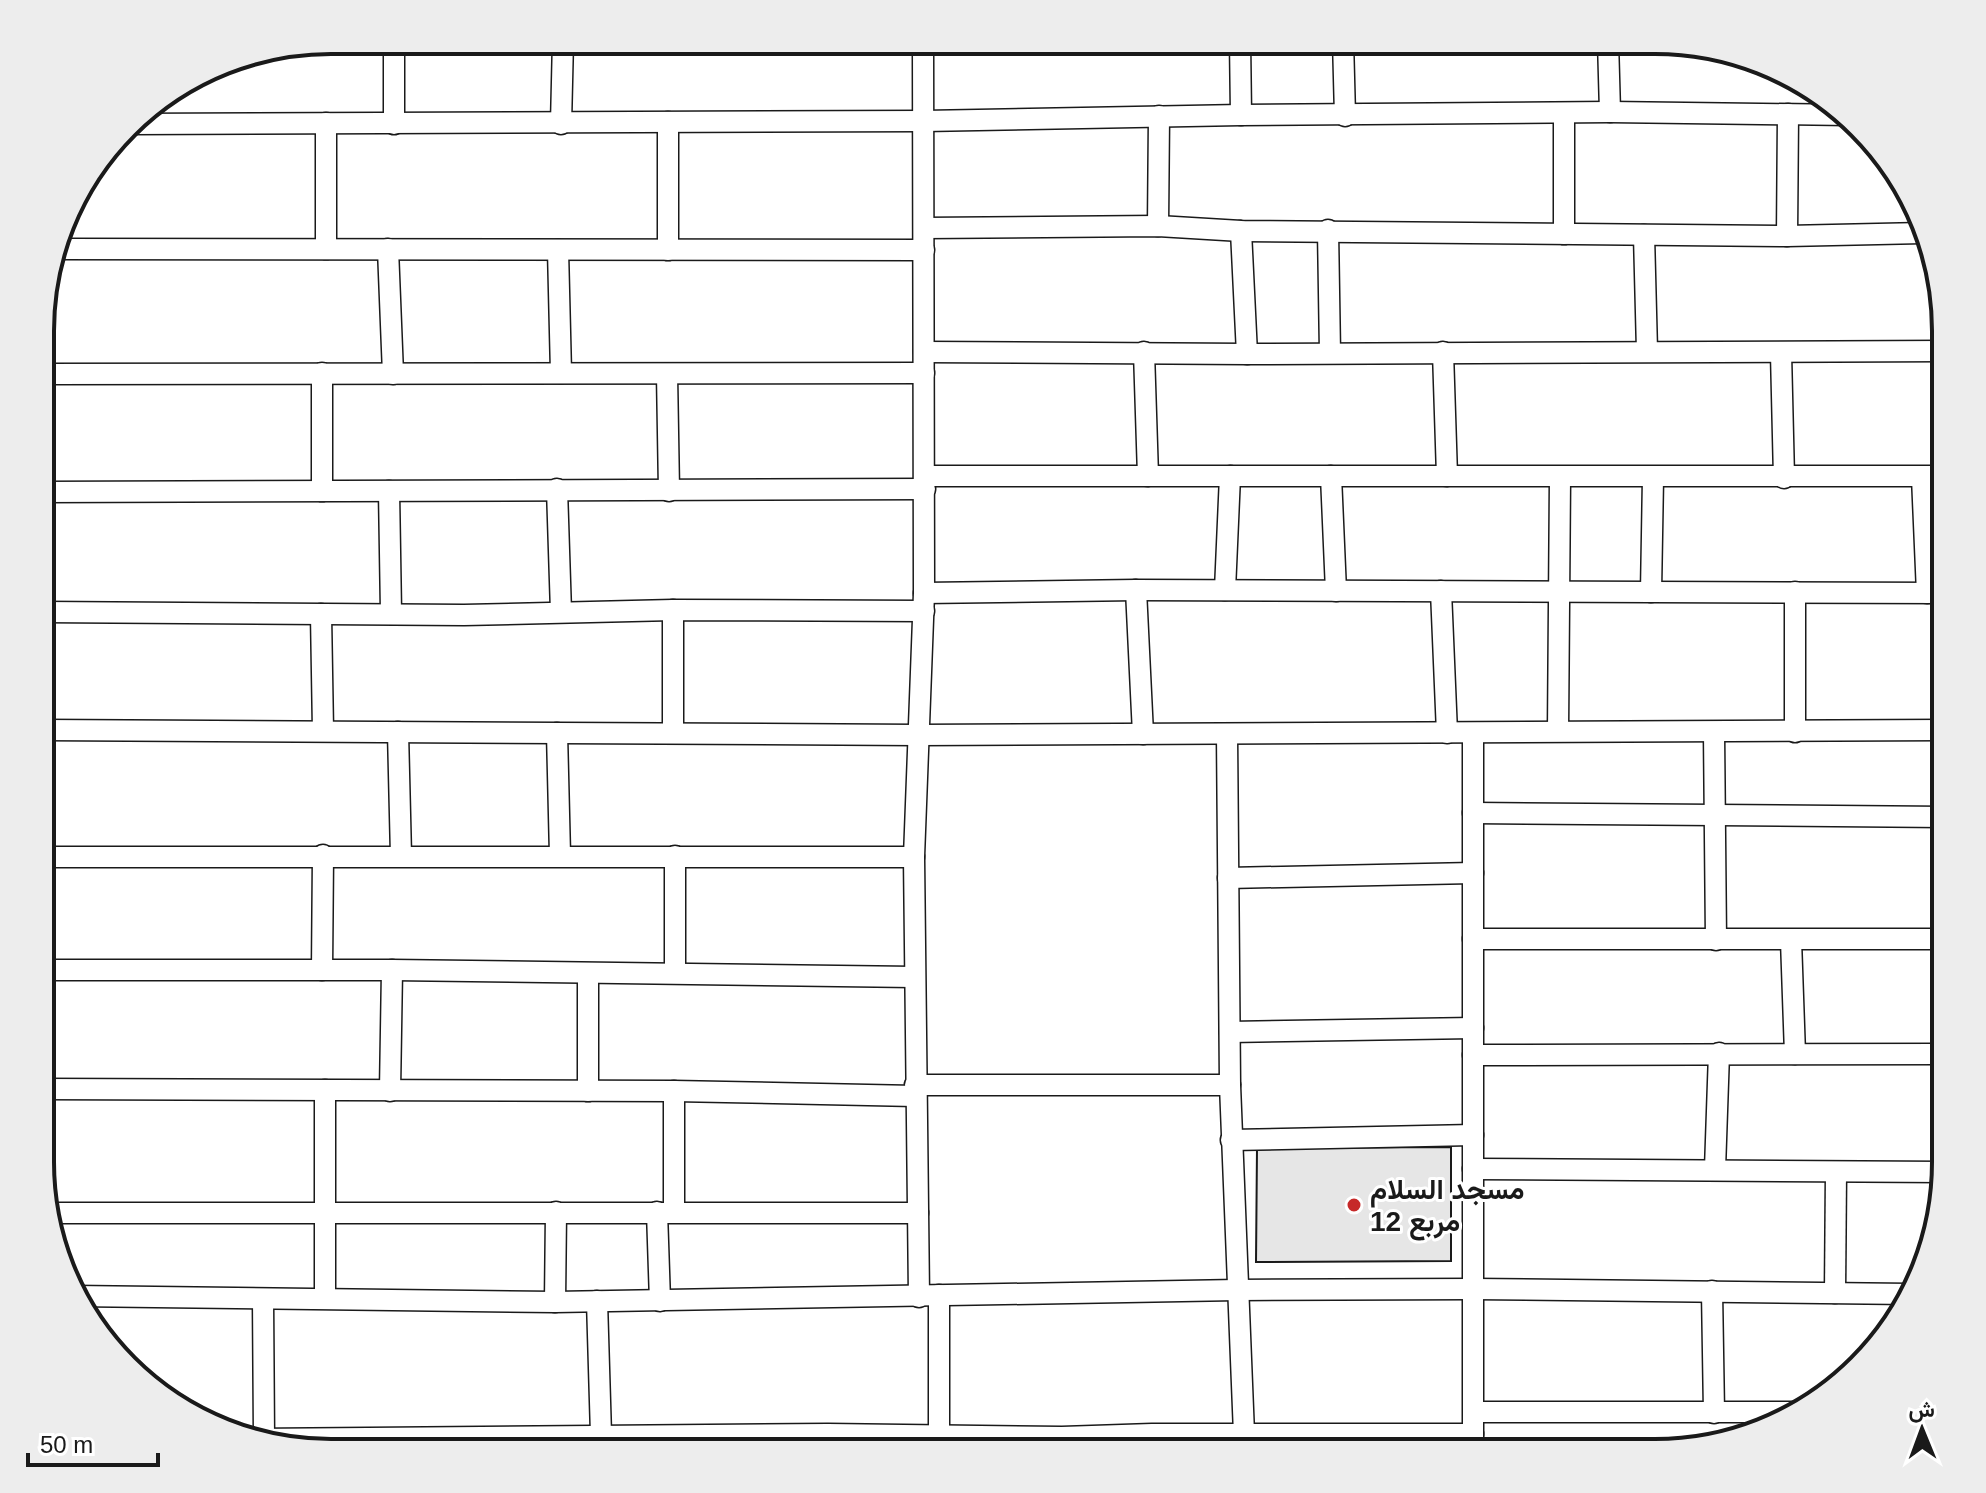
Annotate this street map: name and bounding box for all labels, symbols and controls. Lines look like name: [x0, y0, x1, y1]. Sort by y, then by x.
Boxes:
place label: مسجد السلام مربع 12: [1370, 1174, 1525, 1241]
marker: مسجد السلام مربع 12: [1345, 1196, 1363, 1214]
north arrow: [1882, 1389, 1962, 1469]
text: ش: [1908, 1397, 1935, 1423]
scale bar: [28, 1417, 158, 1467]
text: 50 m: [40, 1431, 93, 1458]

